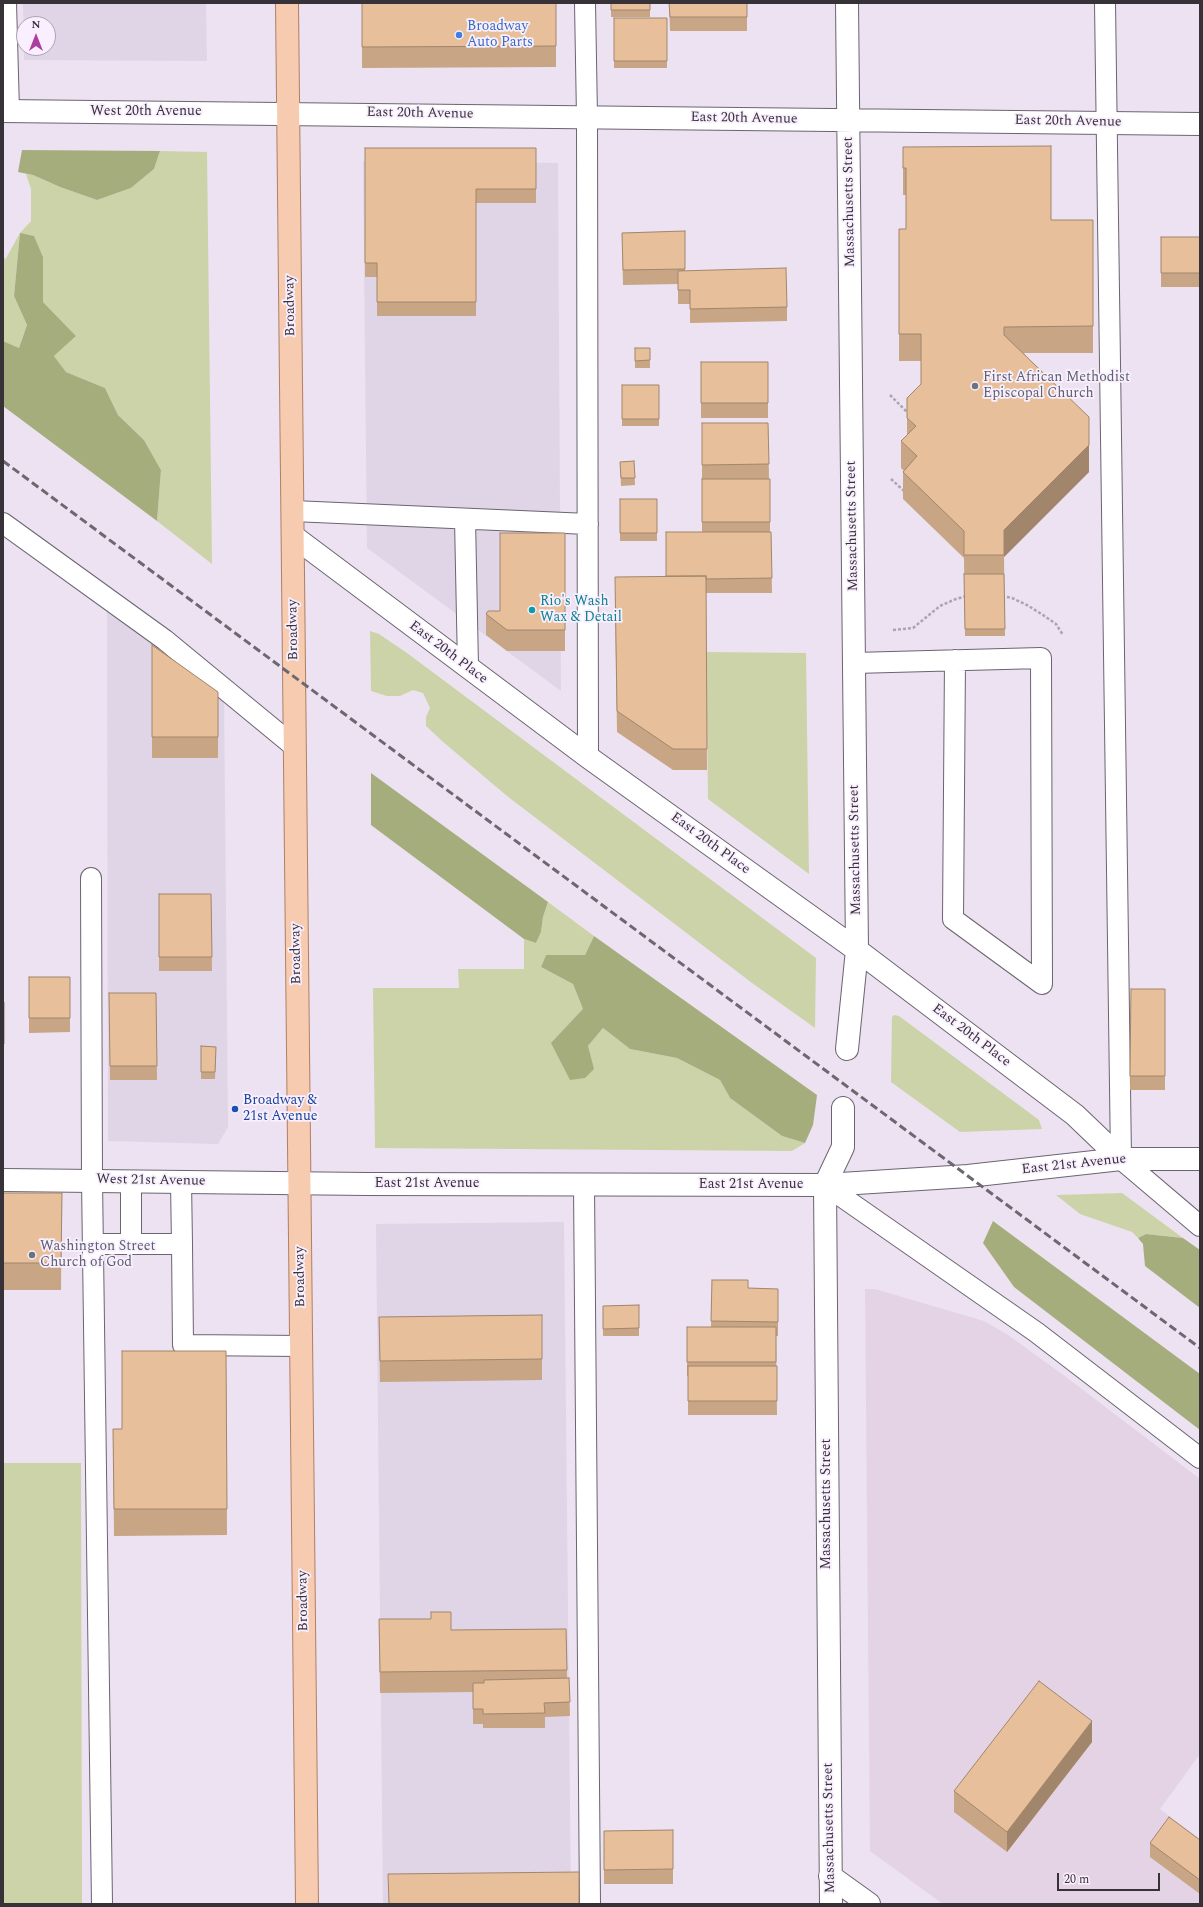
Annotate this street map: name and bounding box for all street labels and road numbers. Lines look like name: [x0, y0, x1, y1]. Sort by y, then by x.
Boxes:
street label: West 20th Avenue: [90, 104, 202, 120]
street label: East 20th Avenue: [366, 105, 474, 123]
street label: East 20th Avenue: [690, 110, 798, 128]
street label: East 20th Avenue: [1014, 113, 1122, 131]
street label: Massachusetts Street: [840, 136, 860, 268]
street label: Broadway: [282, 275, 300, 337]
street label: Massachusetts Street: [843, 460, 863, 592]
street label: Broadway: [285, 599, 303, 661]
street label: East 20th Place: [405, 618, 491, 688]
street label: Massachusetts Street: [846, 784, 866, 916]
street label: East 20th Place: [667, 809, 753, 879]
street label: Broadway: [288, 923, 306, 985]
street label: East 20th Place: [928, 1001, 1014, 1071]
street label: East 21st Avenue: [1021, 1151, 1127, 1179]
street label: West 21st Avenue: [96, 1172, 206, 1190]
street label: East 21st Avenue: [375, 1176, 479, 1192]
street label: East 21st Avenue: [699, 1177, 803, 1193]
street label: Broadway: [292, 1246, 310, 1308]
street label: Massachusetts Street: [819, 1439, 835, 1569]
street label: Broadway: [295, 1570, 313, 1632]
street label: Massachusetts Street: [820, 1762, 840, 1894]

